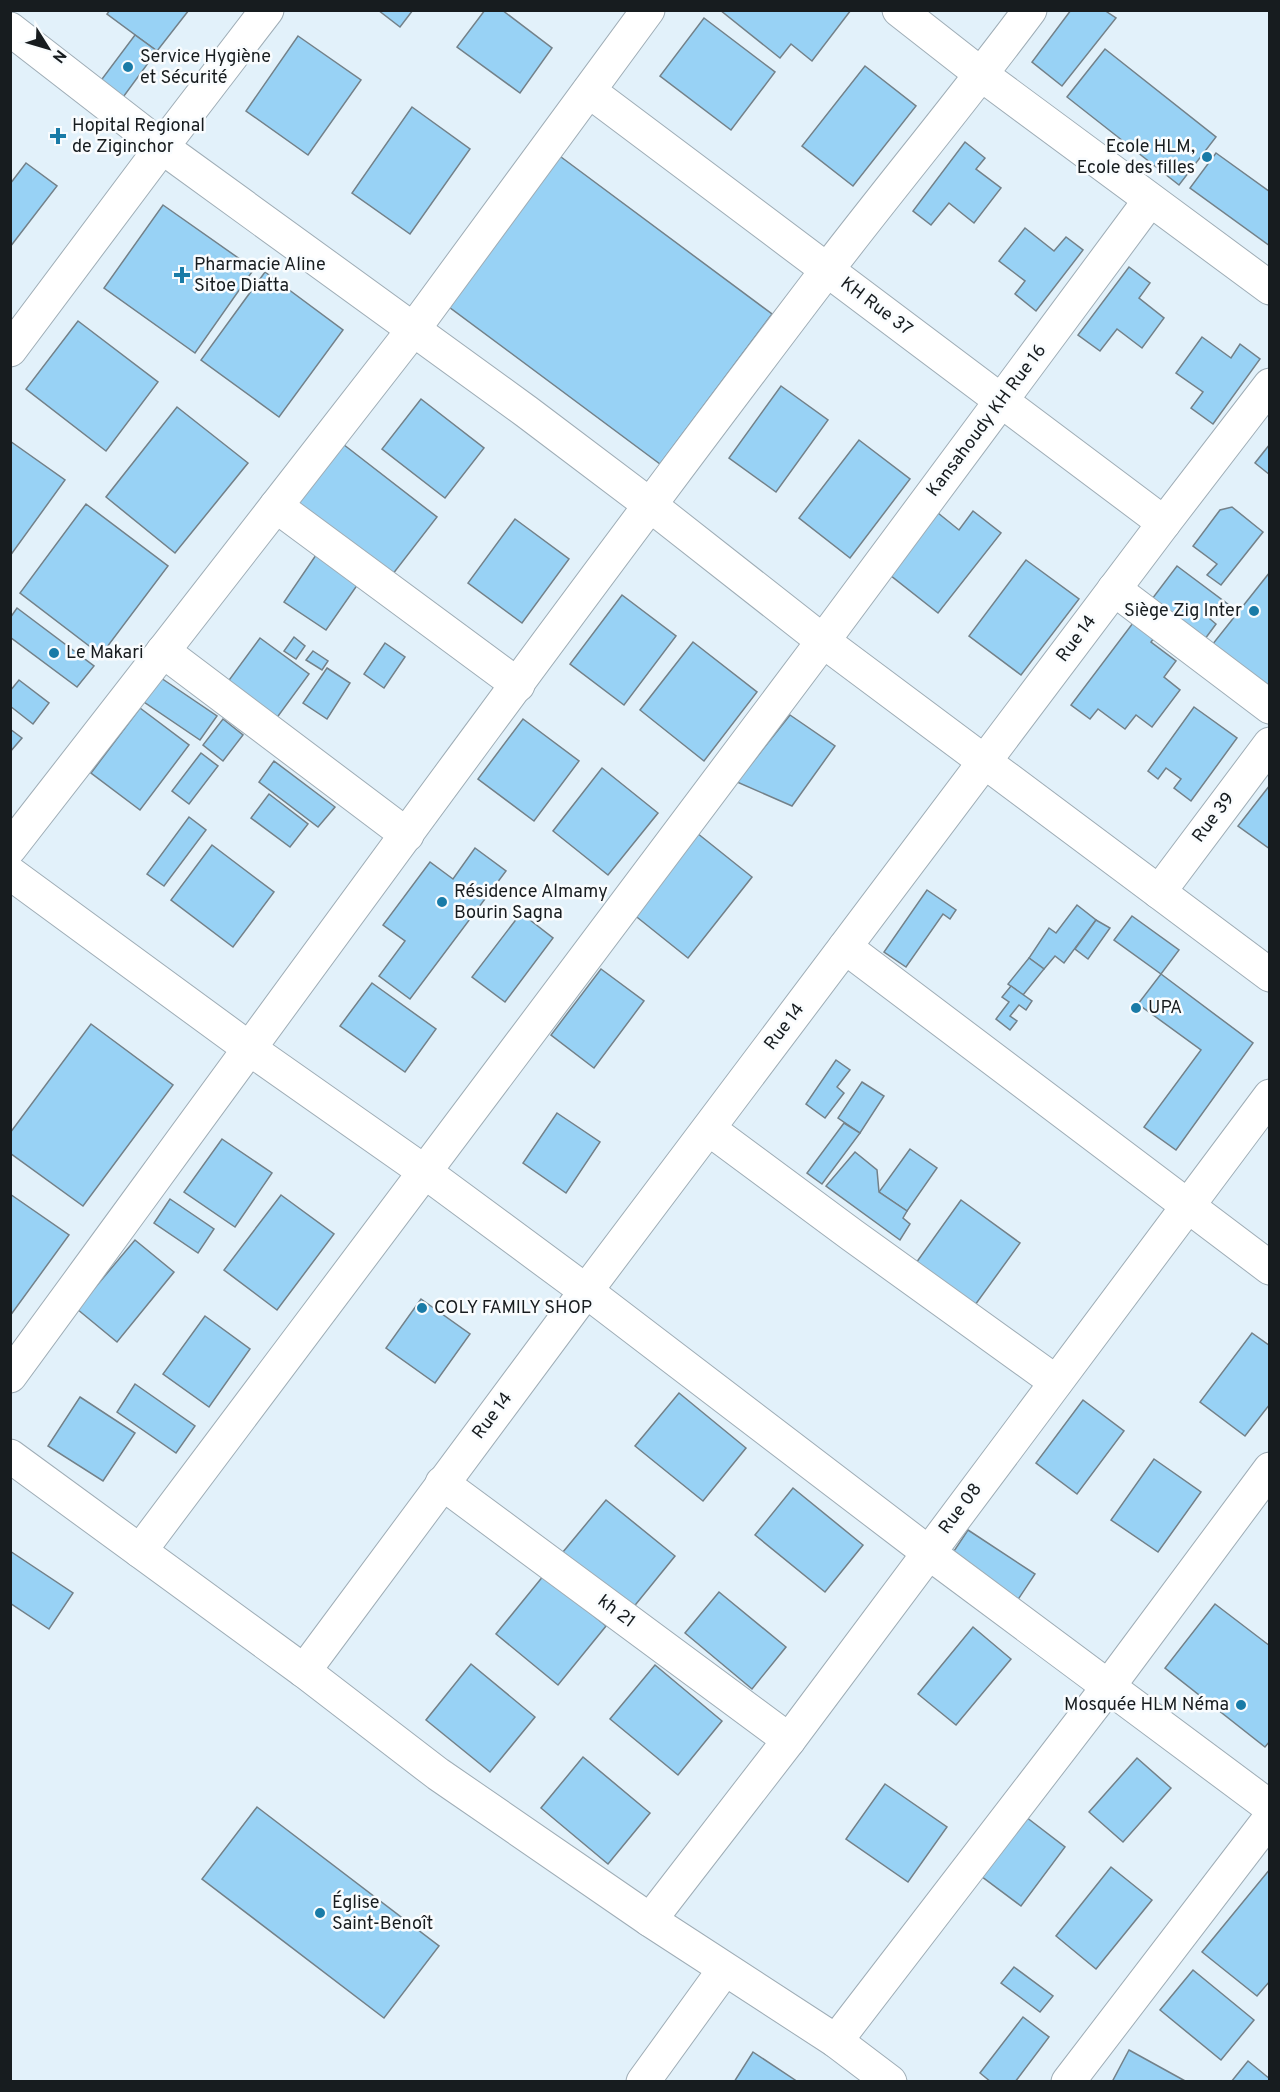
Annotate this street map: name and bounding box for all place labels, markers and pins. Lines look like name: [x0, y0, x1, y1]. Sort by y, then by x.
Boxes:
place label: Service Hygiène et Sécurité: [140, 46, 271, 90]
marker: Service Hygiène et Sécurité: [121, 60, 135, 74]
place label: Hopital Regional de Ziginchor: [72, 115, 205, 159]
marker: Hopital Regional de Ziginchor: [49, 127, 67, 145]
place label: Ecole HLM, Ecole des filles: [1077, 136, 1195, 180]
marker: Ecole HLM, Ecole des filles: [1200, 150, 1214, 164]
place label: Pharmacie Aline Sitoe Diatta: [194, 254, 326, 298]
marker: Pharmacie Aline Sitoe Diatta: [175, 268, 189, 282]
place label: Siège Zig Inter: [1124, 600, 1242, 623]
marker: Siège Zig Inter: [1247, 604, 1261, 618]
place label: Le Makari: [66, 642, 144, 665]
marker: Le Makari: [47, 646, 61, 660]
place label: Résidence Almamy Bourin Sagna: [454, 881, 608, 925]
marker: Résidence Almamy Bourin Sagna: [435, 895, 449, 909]
place label: UPA: [1148, 997, 1182, 1020]
marker: UPA: [1129, 1001, 1143, 1015]
place label: COLY FAMILY SHOP: [434, 1297, 592, 1320]
marker: COLY FAMILY SHOP: [415, 1301, 429, 1315]
place label: Mosquée HLM Néma: [1064, 1694, 1229, 1717]
marker: Mosquée HLM Néma: [1234, 1698, 1248, 1712]
place label: Église Saint-Benoît: [332, 1890, 433, 1936]
marker: Église Saint-Benoît: [313, 1906, 327, 1920]

